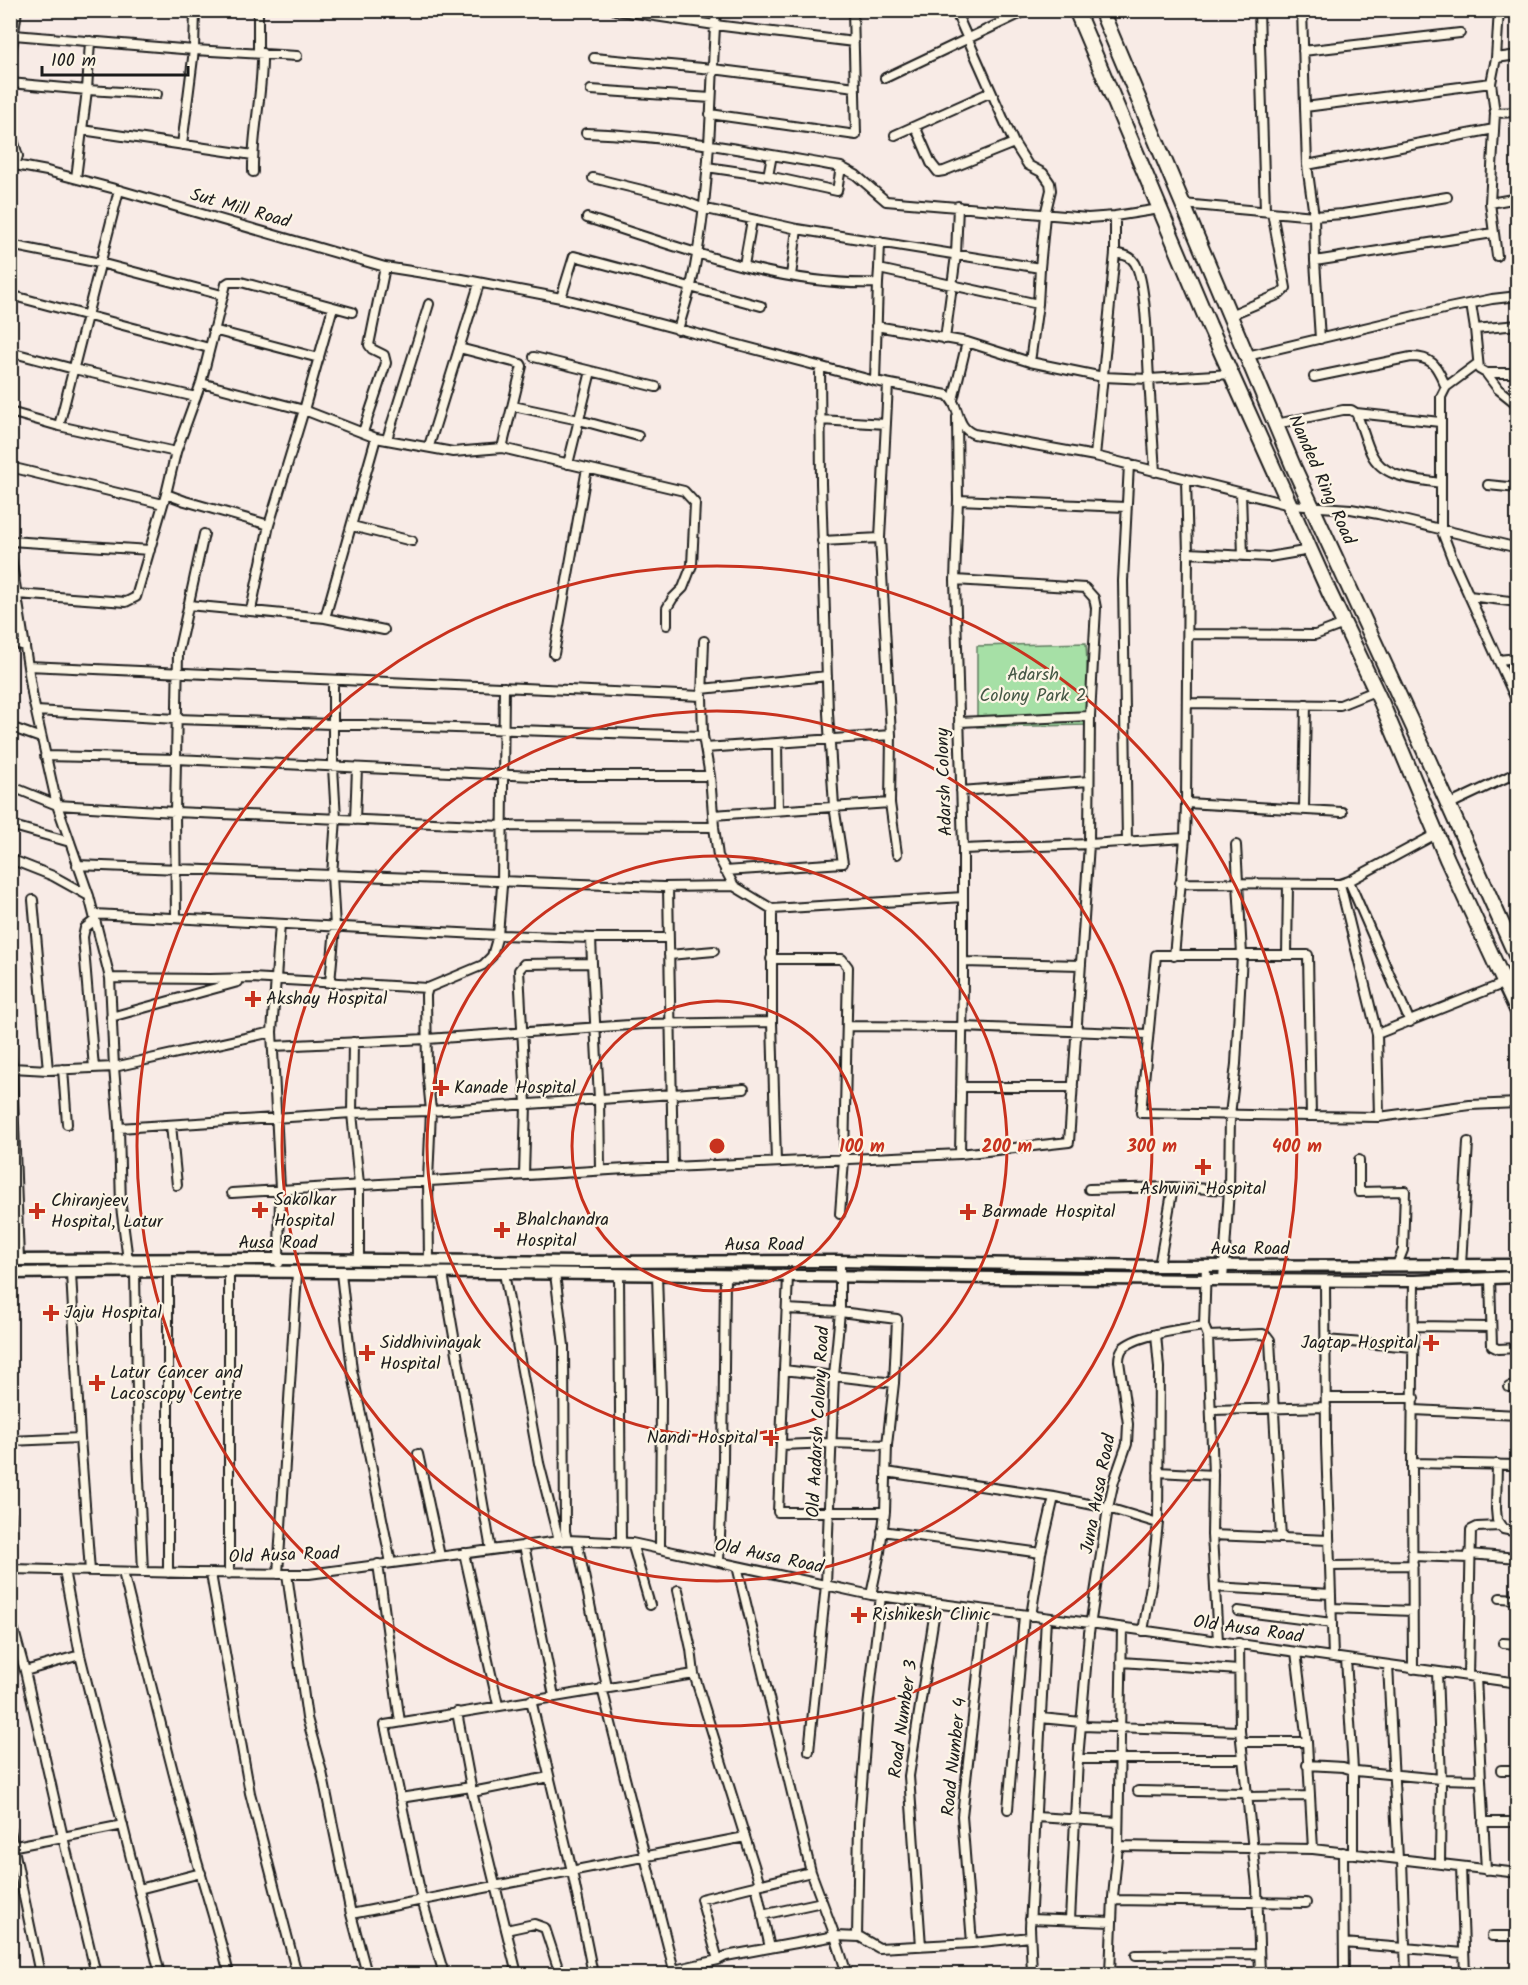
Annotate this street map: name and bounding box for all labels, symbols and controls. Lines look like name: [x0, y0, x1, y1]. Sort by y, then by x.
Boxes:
scale bar: [42, 39, 188, 77]
text: 100 m: [51, 47, 96, 76]
street label: Sut Mill Road: [186, 181, 294, 237]
street label: Nanded Ring Road: [1279, 410, 1363, 551]
park label: Adarsh Colony Park 2: [979, 661, 1087, 711]
street label: Adarsh Colony: [929, 727, 961, 837]
place label: Akshay Hospital: [266, 985, 388, 1014]
marker: Akshay Hospital: [244, 990, 262, 1008]
place label: Kanade Hospital: [454, 1074, 577, 1103]
marker: Kanade Hospital: [432, 1079, 450, 1097]
text: 100 m: [839, 1133, 885, 1162]
text: 200 m: [982, 1133, 1033, 1162]
text: 300 m: [1126, 1133, 1177, 1162]
text: 400 m: [1272, 1133, 1322, 1162]
centre of rings: [707, 1136, 727, 1156]
marker: Ashwini Hospital: [1194, 1158, 1212, 1176]
place label: Ashwini Hospital: [1140, 1175, 1267, 1204]
place label: Sakolkar Hospital: [274, 1186, 337, 1236]
place label: Chiranjeev Hospital, Latur: [51, 1187, 164, 1237]
place label: Barmade Hospital: [982, 1198, 1116, 1227]
marker: Sakolkar Hospital: [251, 1201, 269, 1219]
marker: Chiranjeev Hospital, Latur: [28, 1202, 46, 1220]
marker: Barmade Hospital: [959, 1203, 977, 1221]
place label: Bhalchandra Hospital: [516, 1206, 609, 1256]
marker: Bhalchandra Hospital: [493, 1221, 511, 1239]
street label: Ausa Road: [238, 1229, 319, 1258]
street label: Ausa Road: [724, 1231, 805, 1260]
street label: Ausa Road: [1210, 1235, 1291, 1264]
place label: Jaju Hospital: [64, 1299, 162, 1328]
marker: Jaju Hospital: [42, 1304, 60, 1322]
street label: Old Aadarsh Colony Road: [800, 1324, 839, 1519]
place label: Siddhivinayak Hospital: [380, 1329, 482, 1379]
place label: Jagtap Hospital: [1301, 1329, 1419, 1358]
marker: Jagtap Hospital: [1422, 1334, 1440, 1352]
marker: Siddhivinayak Hospital: [358, 1344, 376, 1362]
place label: Latur Cancer and Lacoscopy Centre: [110, 1359, 243, 1409]
marker: Latur Cancer and Lacoscopy Centre: [88, 1374, 106, 1392]
place label: Nandi Hospital: [647, 1424, 759, 1453]
marker: Nandi Hospital: [762, 1429, 780, 1447]
street label: Juna Ausa Road: [1073, 1431, 1125, 1556]
street label: Old Ausa Road: [712, 1531, 827, 1583]
street label: Old Ausa Road: [228, 1540, 341, 1572]
place label: Rishikesh Clinic: [872, 1601, 991, 1630]
marker: Rishikesh Clinic: [850, 1606, 868, 1624]
street label: Old Ausa Road: [1191, 1608, 1306, 1652]
street label: Road Number 3: [881, 1658, 927, 1780]
street label: Road Number 4: [934, 1696, 976, 1818]

